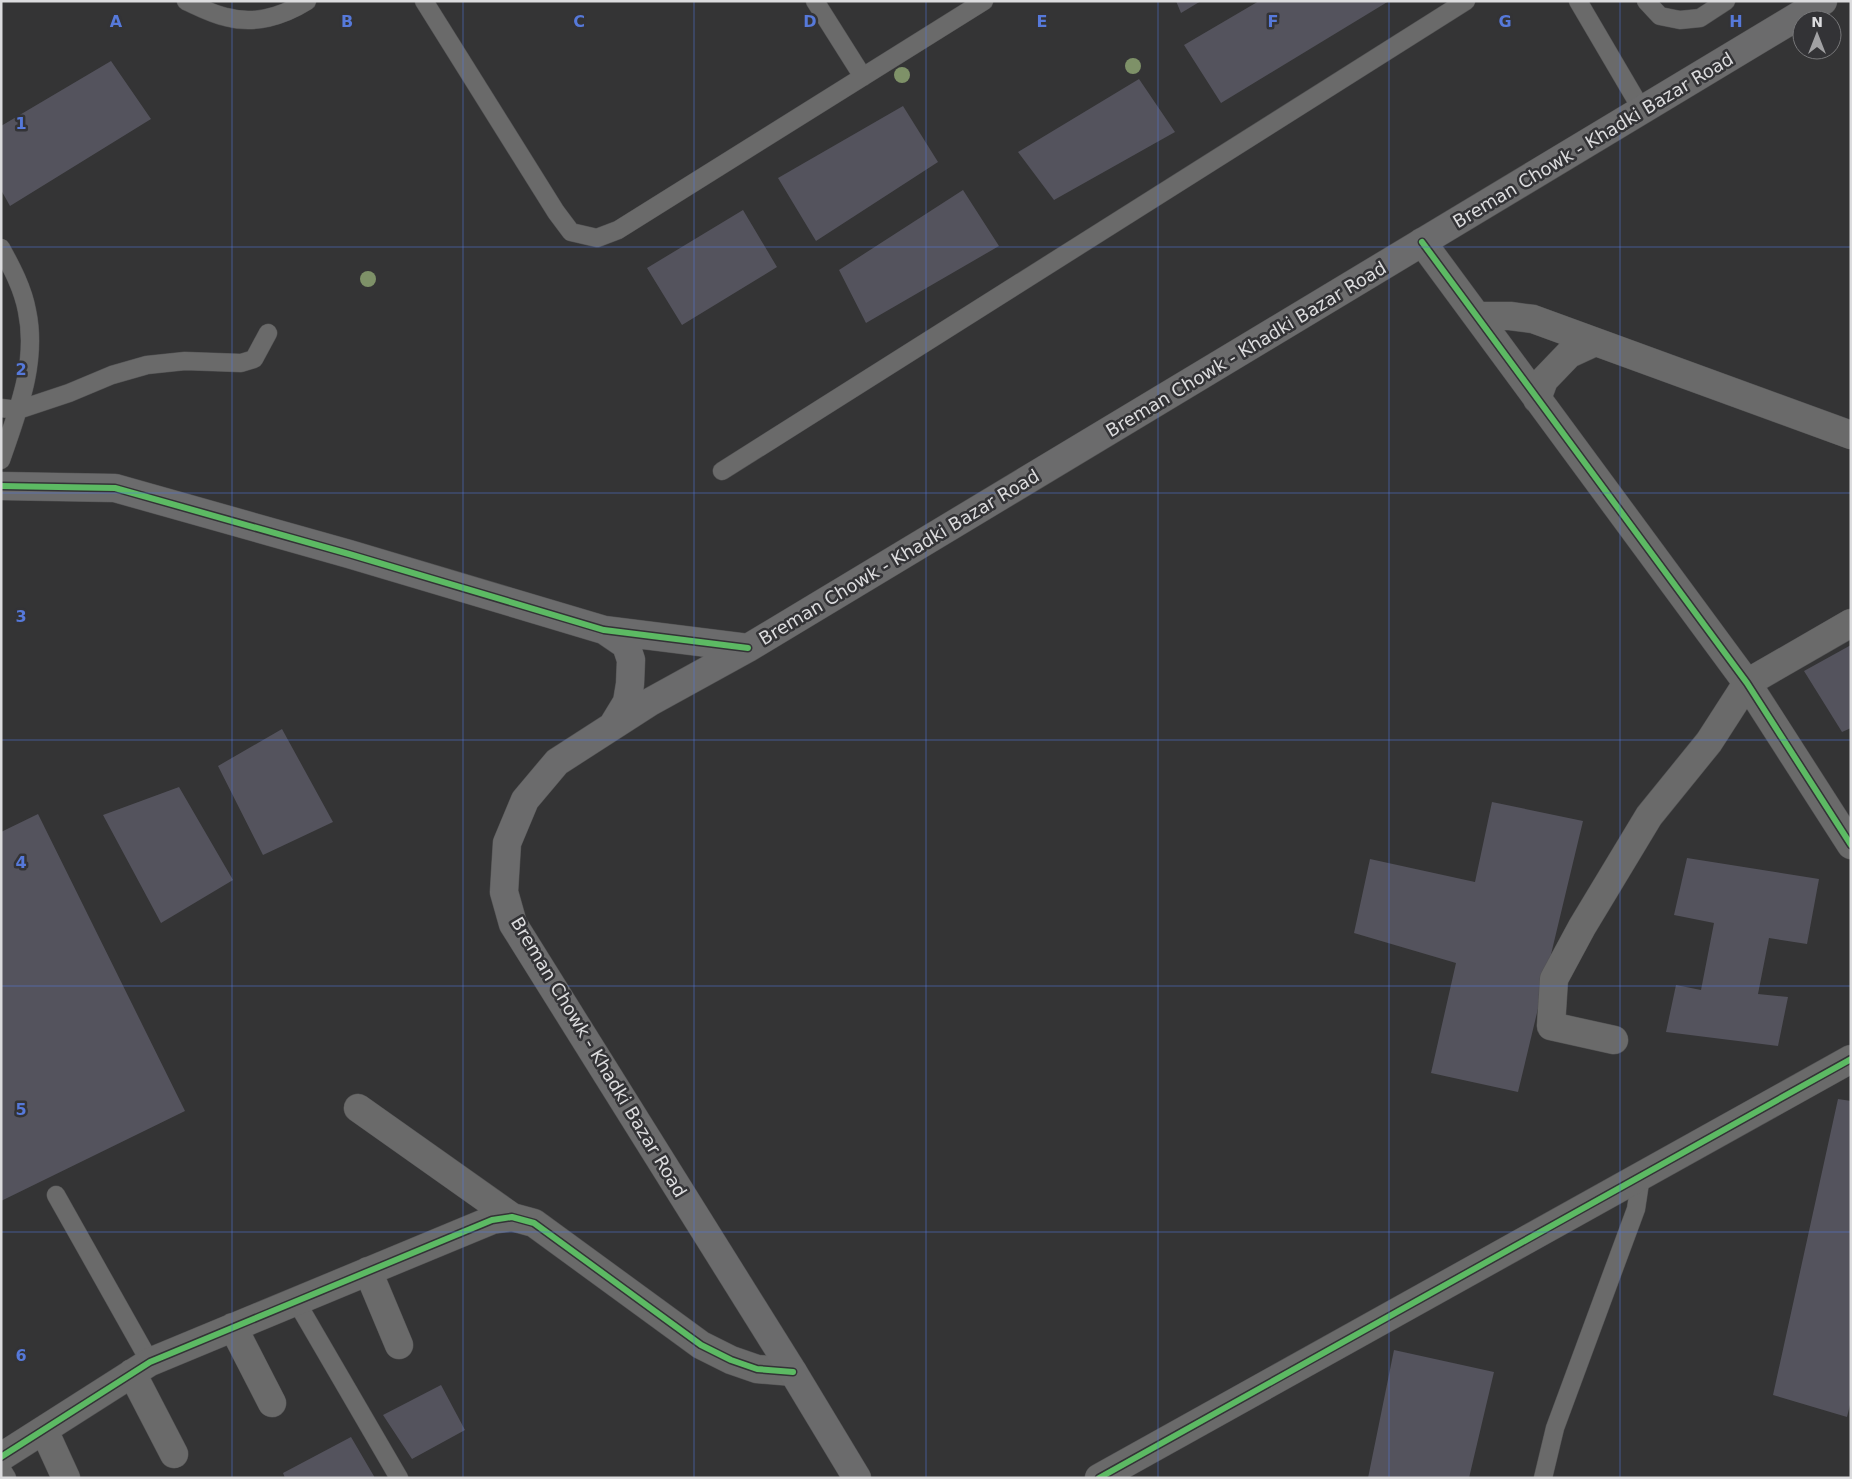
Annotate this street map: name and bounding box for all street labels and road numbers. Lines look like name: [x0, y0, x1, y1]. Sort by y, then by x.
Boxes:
street label: Breman Chowk - Khadki Bazar Road: [1449, 48, 1737, 232]
street label: Breman Chowk - Khadki Bazar Road: [1102, 257, 1390, 441]
street label: Breman Chowk - Khadki Bazar Road: [755, 465, 1043, 649]
street label: Breman Chowk - Khadki Bazar Road: [507, 913, 691, 1201]

